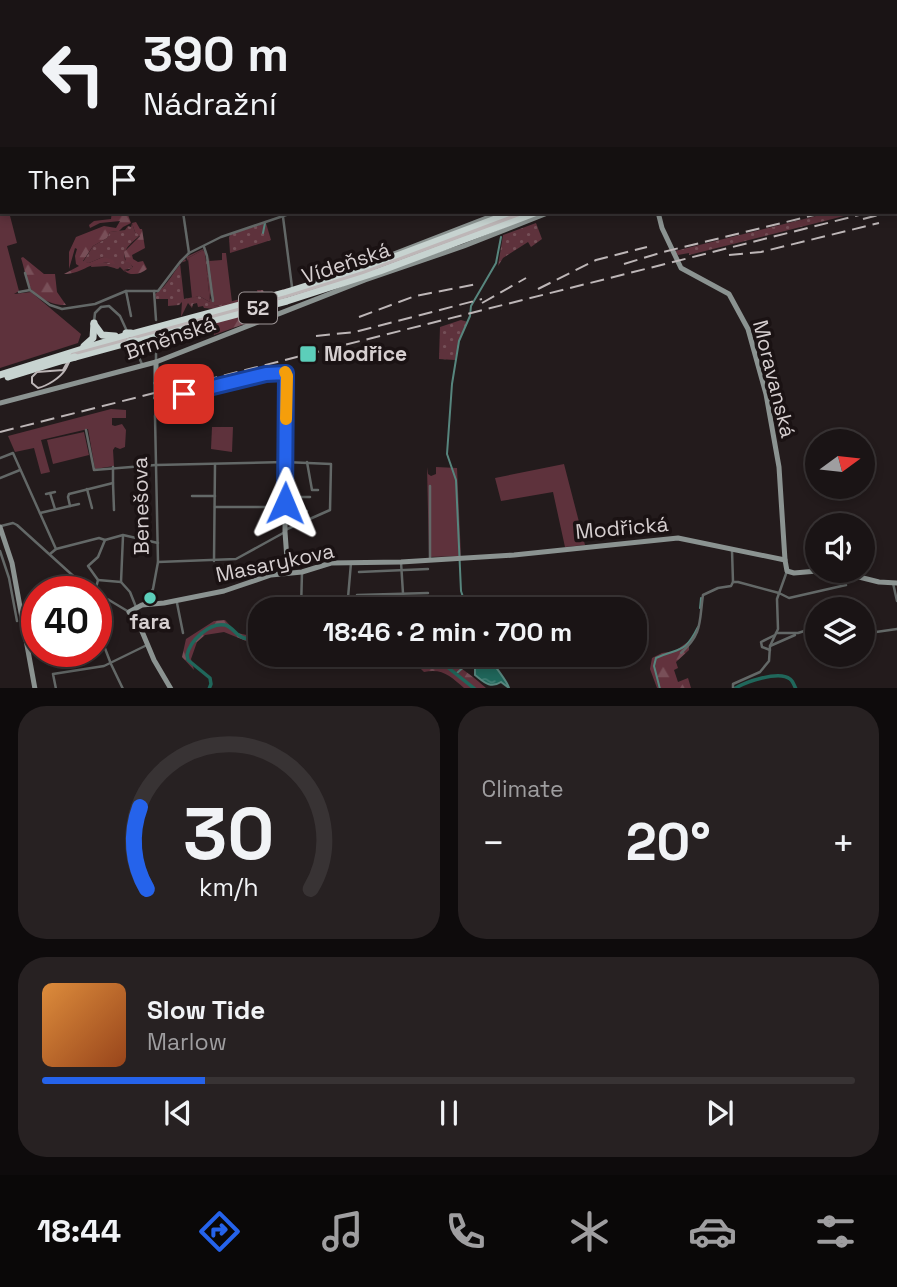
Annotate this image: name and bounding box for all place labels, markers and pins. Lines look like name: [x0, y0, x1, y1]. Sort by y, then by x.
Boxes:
place label: Modřice: [324, 340, 407, 367]
marker: Modřice: [298, 344, 318, 364]
pin: [154, 364, 214, 424]
marker: fara: [142, 590, 158, 606]
place label: fara: [129, 608, 171, 635]

